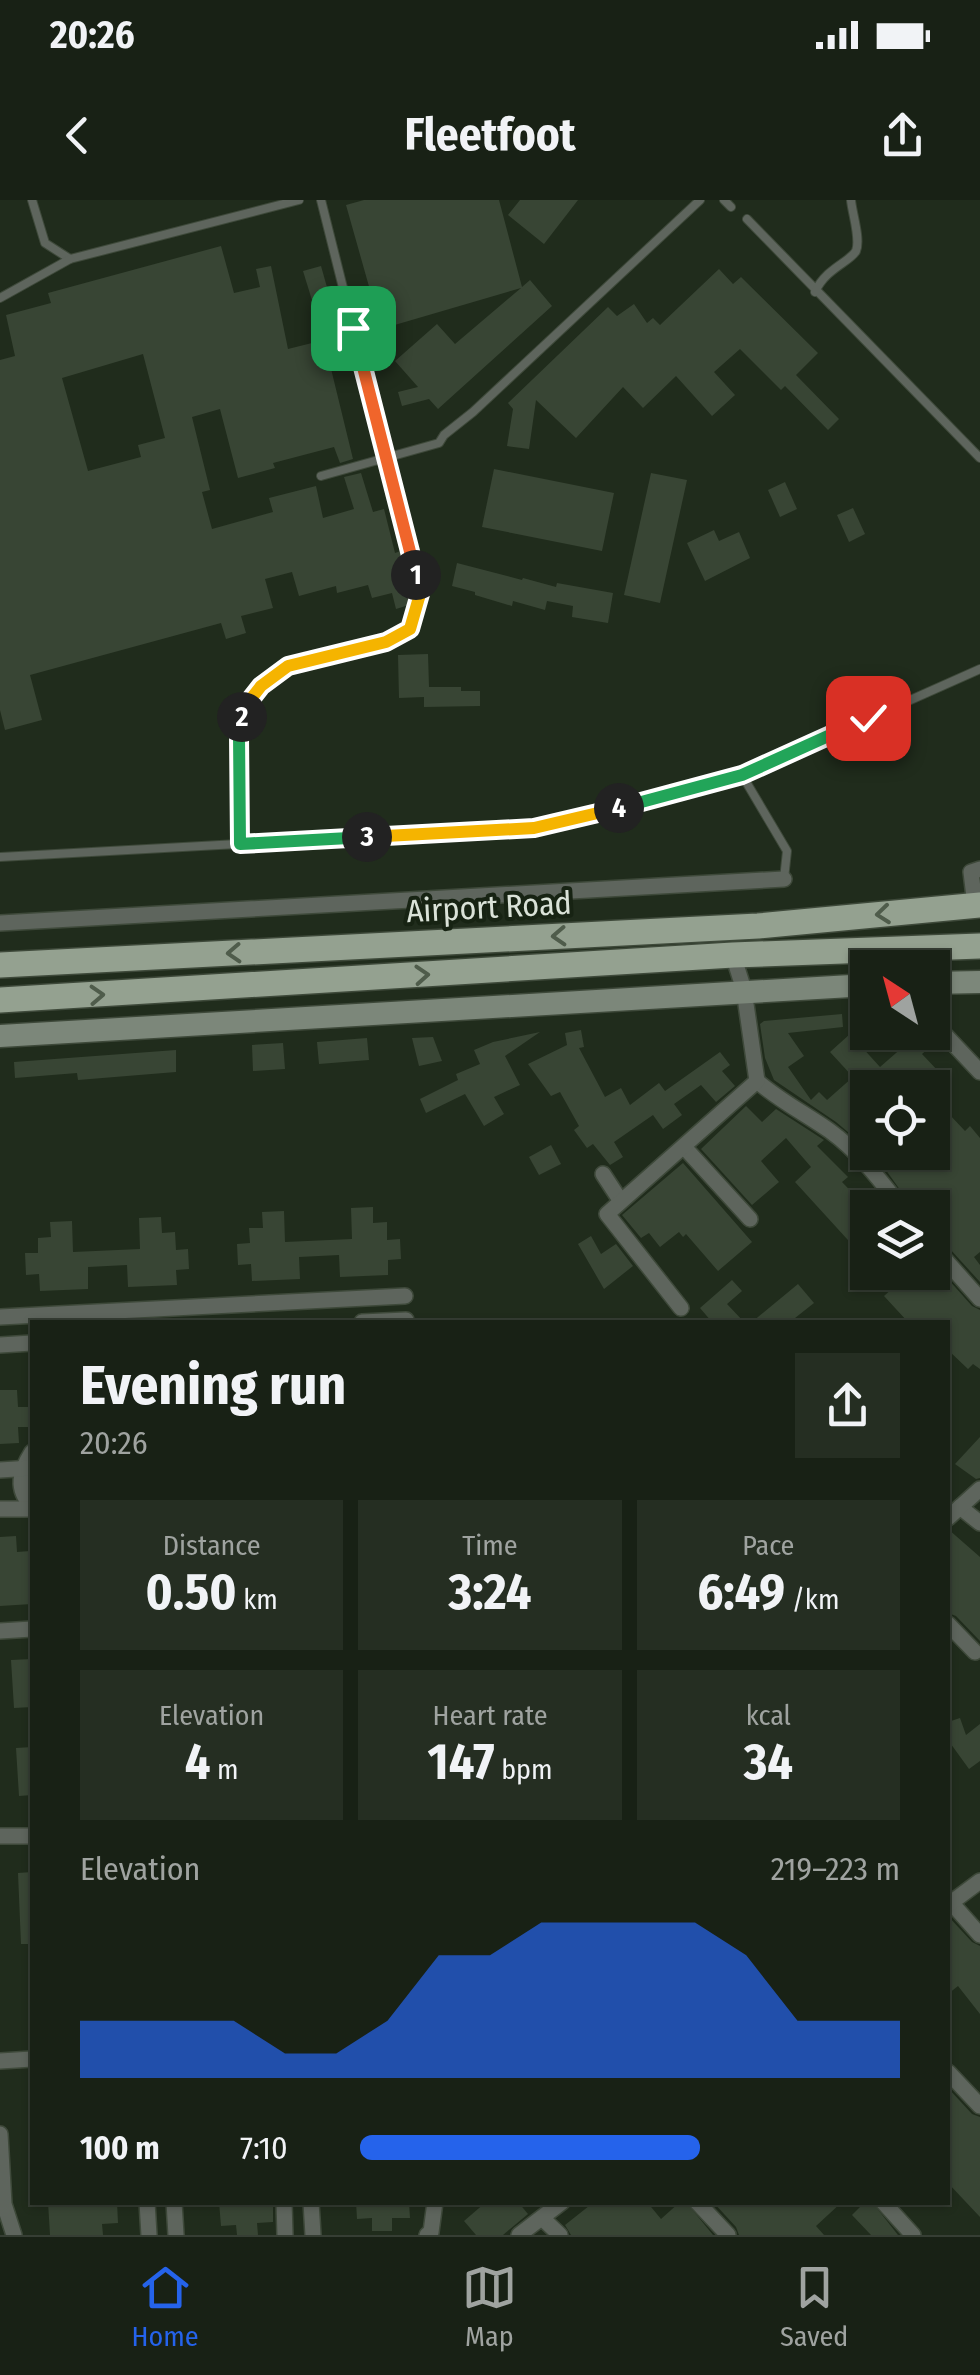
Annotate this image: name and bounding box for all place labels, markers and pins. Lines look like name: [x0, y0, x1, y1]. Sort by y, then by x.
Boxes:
pin: [311, 286, 396, 371]
pin: 1: [391, 550, 441, 600]
pin: [826, 676, 911, 761]
pin: 2: [217, 692, 267, 742]
pin: 4: [594, 783, 644, 833]
pin: 3: [342, 812, 392, 862]

